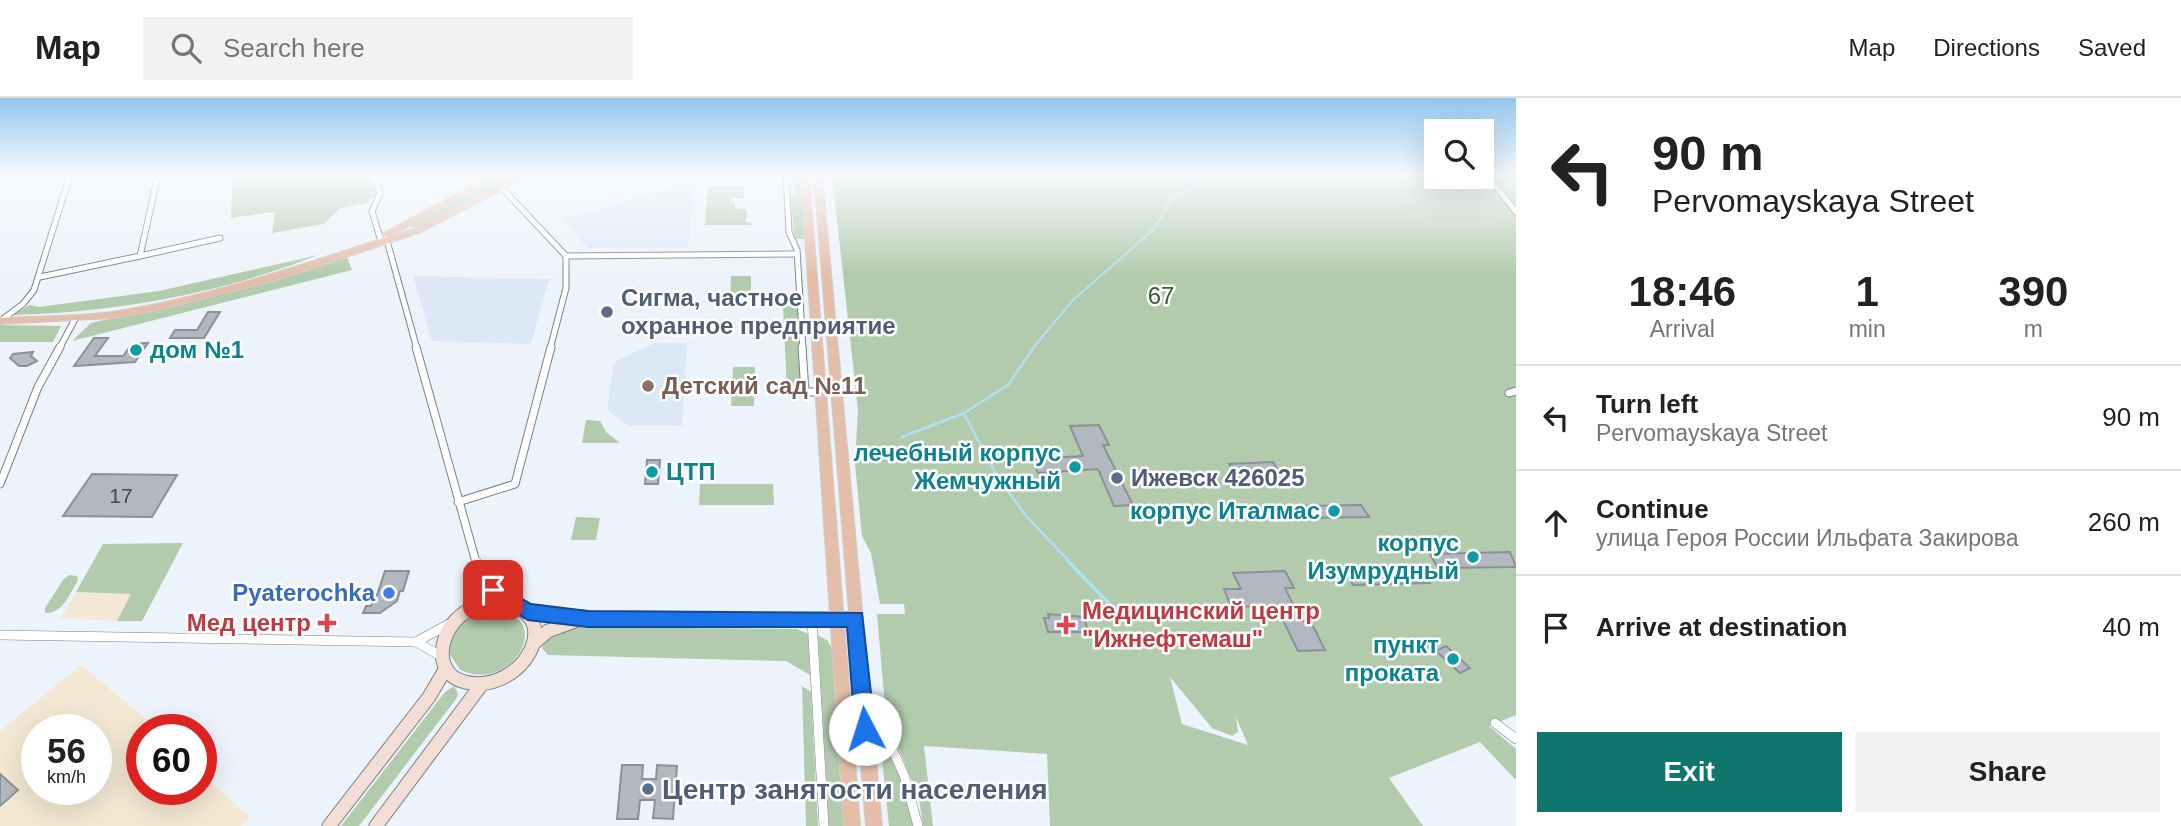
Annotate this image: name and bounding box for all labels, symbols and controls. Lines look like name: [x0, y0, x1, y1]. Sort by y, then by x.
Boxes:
search box: [143, 17, 633, 80]
text: Map: [35, 29, 101, 66]
icon: search: [167, 29, 205, 67]
text: Search here: [223, 33, 365, 63]
text: Map: [1849, 34, 1895, 61]
text: Directions: [1933, 34, 2040, 61]
text: Saved: [2078, 34, 2146, 61]
map controls: [1424, 119, 1494, 189]
button: search: [1424, 119, 1494, 189]
icon: left: [1537, 126, 1628, 217]
text: 90 m: [1652, 126, 1764, 180]
text: Pervomayskaya Street: [1652, 183, 1974, 219]
text: 18:46: [1629, 268, 1736, 315]
text: 1: [1855, 268, 1879, 315]
text: 390: [1998, 268, 2068, 315]
park label: 67: [1148, 282, 1174, 309]
place label: Сигма, частное охранное предприятие: [621, 284, 896, 339]
marker: Сигма, частное охранное предприятие: [599, 304, 615, 320]
text: Arrival: [1650, 316, 1715, 342]
text: min: [1849, 316, 1886, 342]
text: m: [2024, 316, 2043, 342]
place label: дом №1: [150, 336, 244, 363]
marker: дом №1: [128, 342, 144, 358]
place label: Детский сад №11: [662, 372, 866, 399]
marker: Детский сад №11: [640, 378, 656, 394]
text: Turn left: [1596, 389, 1698, 419]
icon: left: [1537, 399, 1575, 437]
text: 90 m: [2102, 402, 2160, 432]
text: Pervomayskaya Street: [1596, 420, 1827, 446]
place label: лечебный корпус Жемчужный: [854, 439, 1061, 494]
place label: ЦТП: [666, 458, 715, 485]
marker: лечебный корпус Жемчужный: [1067, 459, 1083, 475]
marker: ЦТП: [644, 464, 660, 480]
place label: Ижевск 426025: [1131, 464, 1305, 491]
marker: Ижевск 426025: [1109, 470, 1125, 486]
house number: 17: [109, 484, 133, 507]
text: Continue: [1596, 494, 1709, 524]
place label: корпус Италмас: [1130, 497, 1320, 524]
marker: корпус Италмас: [1326, 503, 1342, 519]
icon: ahead: [1537, 504, 1575, 542]
text: 260 m: [2088, 507, 2160, 537]
text: улица Героя России Ильфата Закирова: [1596, 525, 2019, 551]
place label: корпус Изумрудный: [1308, 529, 1459, 584]
marker: корпус Изумрудный: [1465, 549, 1481, 565]
pin: [463, 560, 523, 620]
icon: arrive: [474, 571, 512, 609]
place label: Pyaterochka: [232, 579, 376, 606]
marker: Pyaterochka: [381, 585, 397, 601]
place label: Медицинский центр "Ижнефтемаш": [1082, 597, 1320, 652]
place label: Мед центр: [187, 609, 311, 636]
icon: arrive: [1537, 609, 1575, 647]
text: Arrive at destination: [1596, 612, 1847, 642]
text: 40 m: [2102, 612, 2160, 642]
marker: Мед центр: [317, 613, 337, 633]
marker: Медицинский центр "Ижнефтемаш": [1056, 615, 1076, 635]
place label: пункт проката: [1345, 631, 1440, 686]
marker: пункт проката: [1445, 651, 1461, 667]
position arrow: [828, 692, 902, 766]
speed limit sign: 60: [126, 714, 217, 805]
text: 56: [47, 731, 86, 770]
button: Exit: [1537, 732, 1842, 812]
button: Share: [1856, 732, 2160, 812]
text: km/h: [47, 767, 86, 787]
place label: Центр занятости населения: [662, 774, 1048, 805]
marker: Центр занятости населения: [640, 781, 656, 797]

